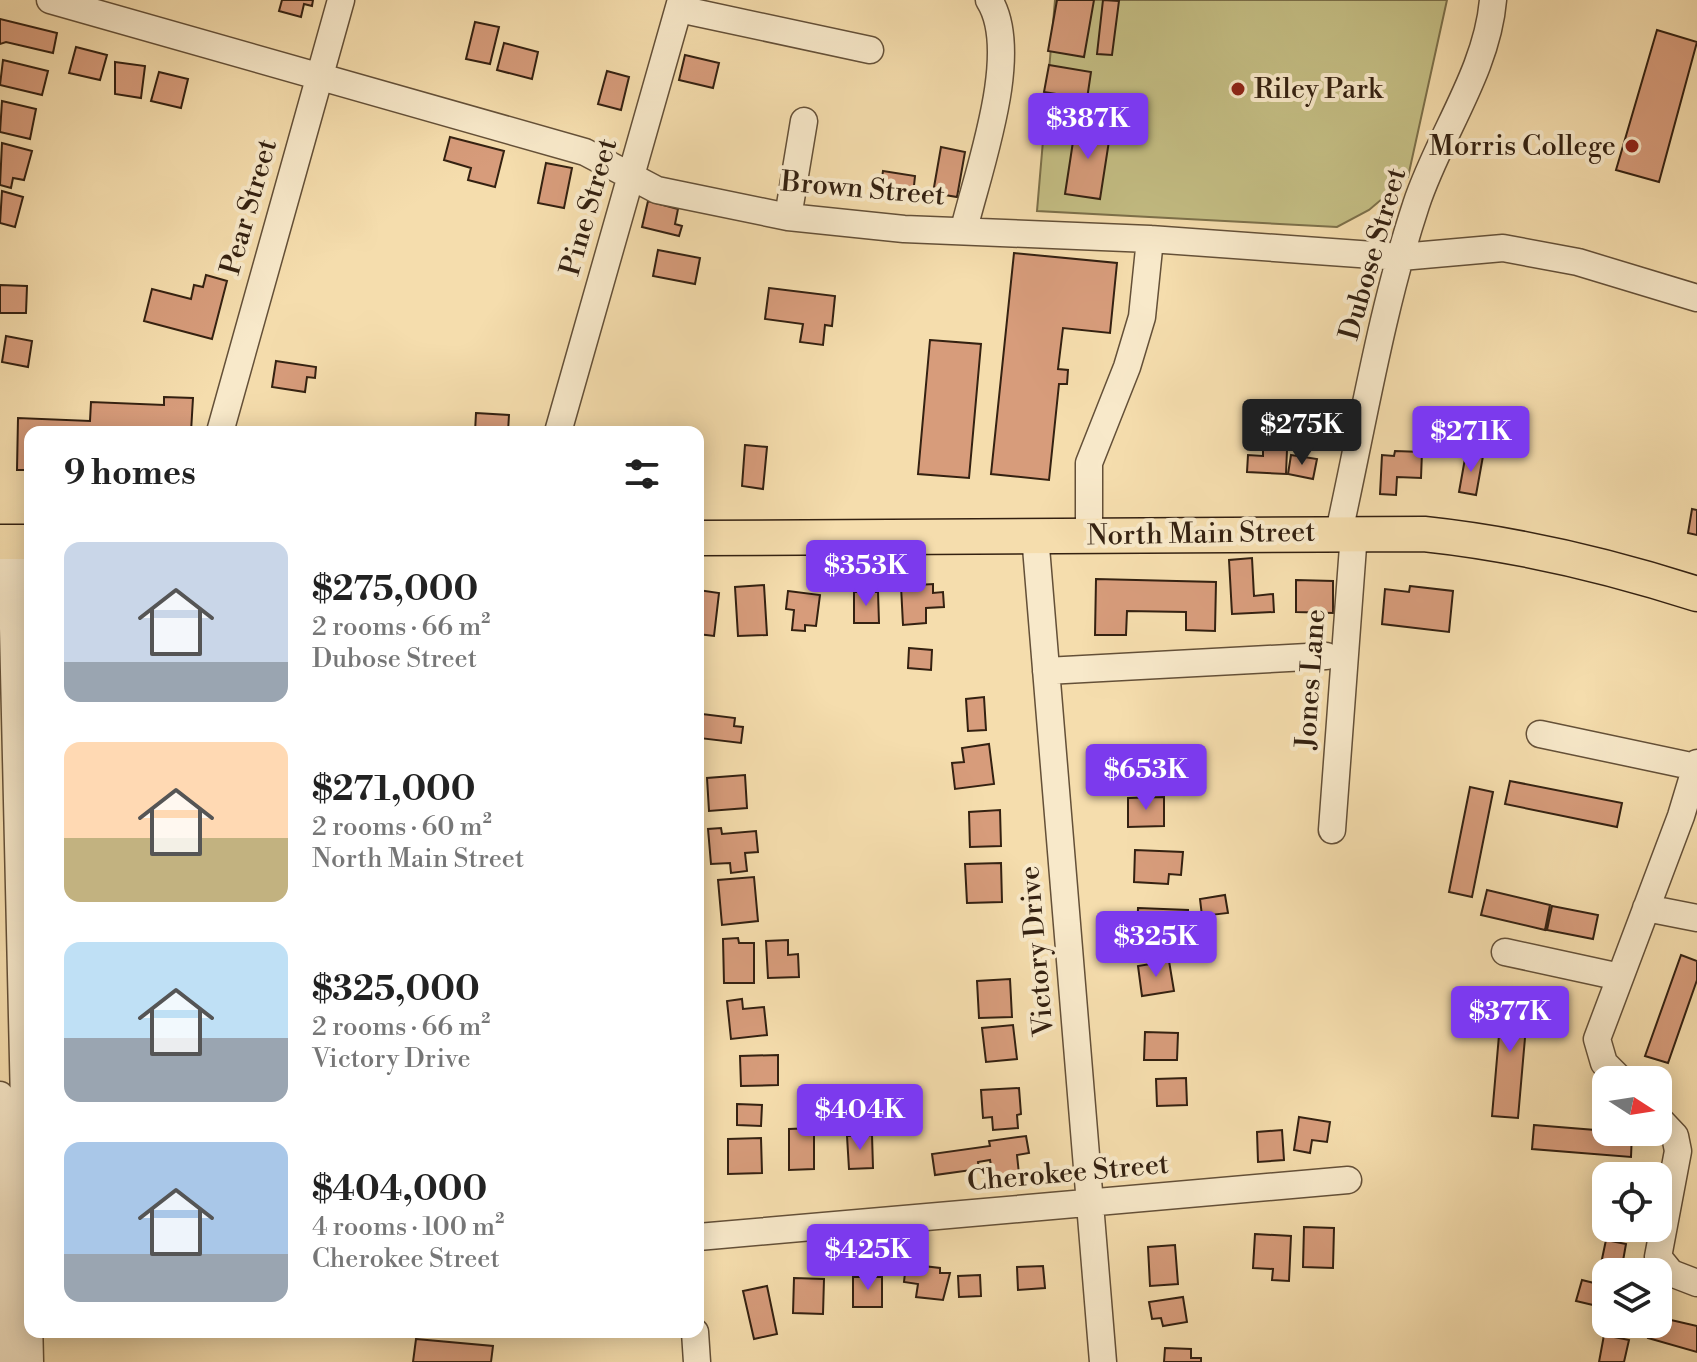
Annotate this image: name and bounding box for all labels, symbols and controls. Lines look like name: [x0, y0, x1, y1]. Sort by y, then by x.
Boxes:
place label: Riley Park: [1254, 72, 1384, 107]
marker: Riley Park: [1229, 80, 1247, 98]
pin: $387K: [1032, 93, 1144, 161]
text: $387K: [1046, 103, 1130, 135]
place label: Morris College: [1429, 129, 1616, 164]
street label: Pine Street: [553, 134, 625, 280]
street label: Pear Street: [213, 135, 285, 279]
marker: Morris College: [1623, 137, 1641, 155]
street label: Brown Street: [779, 164, 947, 214]
street label: Dubose Street: [1332, 164, 1414, 344]
pin: $275K: [1246, 399, 1358, 467]
pin: $271K: [1415, 406, 1527, 474]
text: $275K: [1260, 409, 1344, 441]
text: $271K: [1430, 416, 1512, 448]
icon: filters: [620, 452, 664, 496]
text: 9 homes: [64, 453, 196, 495]
street label: North Main Street: [1086, 515, 1316, 553]
pin: $353K: [810, 540, 922, 608]
text: $353K: [824, 550, 908, 582]
text: $275,000: [312, 569, 478, 611]
icon: home: [128, 574, 224, 670]
street label: Jones Lane: [1289, 608, 1333, 751]
text: 2 rooms · 66 m²: [312, 611, 490, 643]
text: Dubose Street: [312, 643, 477, 675]
pin: $653K: [1090, 744, 1202, 812]
text: $653K: [1104, 754, 1188, 786]
text: $271,000: [312, 769, 476, 811]
icon: home: [128, 774, 224, 870]
text: 2 rooms · 60 m²: [312, 811, 492, 843]
text: North Main Street: [312, 843, 524, 875]
street label: Victory Drive: [1012, 864, 1062, 1039]
pin: $325K: [1100, 911, 1212, 979]
text: $325K: [1114, 921, 1198, 953]
text: $325,000: [312, 969, 480, 1011]
icon: home: [128, 974, 224, 1070]
pin: $377K: [1454, 986, 1566, 1054]
text: $377K: [1469, 996, 1551, 1028]
text: 2 rooms · 66 m²: [312, 1011, 490, 1043]
text: Victory Drive: [312, 1043, 471, 1075]
north arrow: [1592, 1066, 1672, 1146]
map controls: [1592, 1066, 1672, 1338]
pin: $404K: [804, 1084, 916, 1152]
text: $404K: [815, 1094, 905, 1126]
street label: Cherokee Street: [966, 1147, 1170, 1199]
button: locate: [1592, 1162, 1672, 1242]
text: $404,000: [312, 1169, 487, 1211]
icon: home: [128, 1174, 224, 1270]
text: 4 rooms · 100 m²: [312, 1211, 504, 1243]
pin: $425K: [812, 1224, 924, 1292]
text: $425K: [825, 1234, 911, 1266]
text: Cherokee Street: [312, 1243, 500, 1275]
button: layers: [1592, 1258, 1672, 1338]

